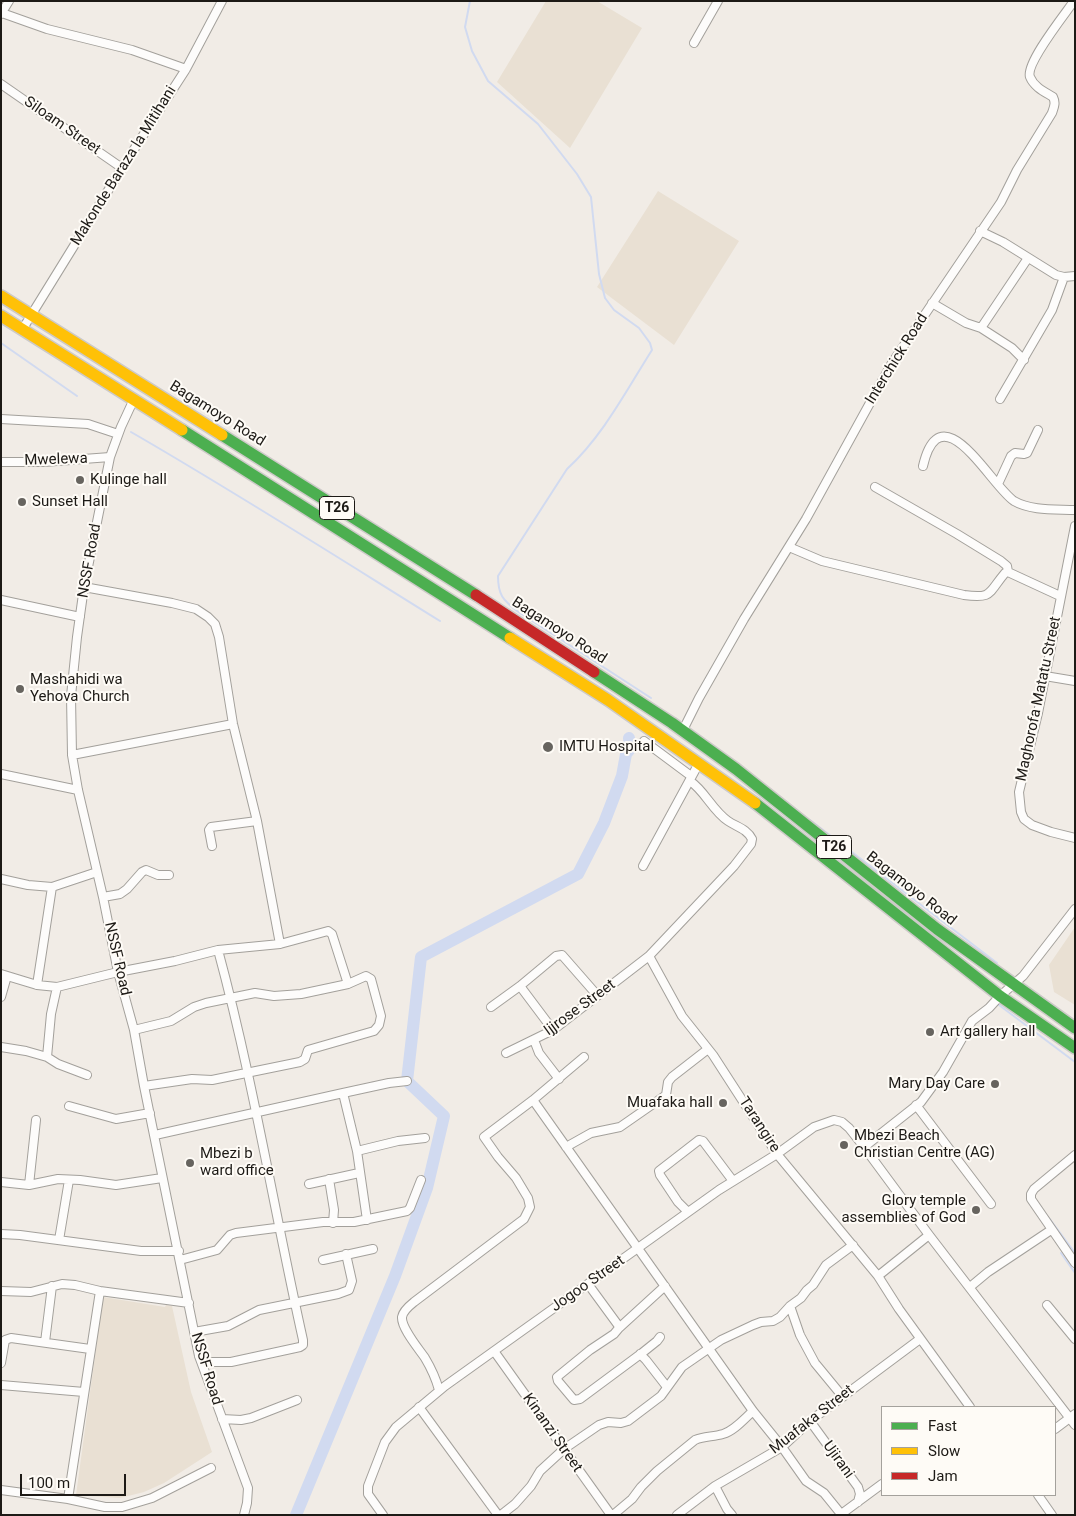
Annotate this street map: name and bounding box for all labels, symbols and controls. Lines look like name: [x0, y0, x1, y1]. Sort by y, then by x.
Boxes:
street label: Makonde Baraza la Mitihani: [67, 83, 181, 249]
street label: Siloam Street: [20, 93, 104, 159]
street label: Interchick Road: [862, 310, 932, 408]
street label: Bagamoyo Road: [166, 377, 268, 451]
street label: Mwelewa: [24, 450, 88, 470]
place label: Kulinge hall: [90, 471, 167, 489]
marker: Kulinge hall: [74, 474, 86, 486]
place label: Sunset Hall: [32, 493, 108, 511]
marker: Sunset Hall: [16, 496, 28, 508]
road number: T26: [320, 496, 354, 520]
street label: NSSF Road: [75, 523, 105, 599]
street label: Bagamoyo Road: [508, 594, 610, 668]
street label: Maghorofa Matatu Street: [1013, 615, 1065, 783]
place label: Mashahidi wa Yehova Church: [30, 671, 130, 706]
marker: Mashahidi wa Yehova Church: [14, 683, 26, 695]
place label: IMTU Hospital: [559, 738, 654, 756]
marker: IMTU Hospital: [541, 740, 555, 754]
road number: T26: [816, 836, 852, 859]
street label: Bagamoyo Road: [862, 848, 960, 930]
street label: NSSF Road: [100, 920, 134, 998]
street label: Ijjrose Street: [541, 976, 619, 1040]
place label: Art gallery hall: [940, 1023, 1035, 1041]
marker: Art gallery hall: [924, 1026, 936, 1038]
place label: Mary Day Care: [888, 1075, 985, 1093]
marker: Mary Day Care: [989, 1078, 1001, 1090]
place label: Muafaka hall: [627, 1094, 713, 1112]
street label: Tarangire: [734, 1094, 784, 1156]
marker: Muafaka hall: [717, 1097, 729, 1109]
place label: Mbezi Beach Christian Centre (AG): [854, 1127, 995, 1162]
marker: Mbezi Beach Christian Centre (AG): [838, 1139, 850, 1151]
place label: Mbezi b ward office: [200, 1145, 274, 1180]
marker: Mbezi b ward office: [184, 1157, 196, 1169]
place label: Glory temple assemblies of God: [841, 1192, 966, 1227]
marker: Glory temple assemblies of God: [970, 1204, 982, 1216]
street label: Jogoo Street: [548, 1252, 628, 1316]
street label: NSSF Road: [186, 1331, 226, 1407]
street label: Muafaka Street: [766, 1382, 858, 1458]
street label: Kinanzi Street: [518, 1390, 586, 1476]
legend: [881, 1406, 1056, 1496]
text: Fast: [928, 1417, 957, 1435]
street label: Ujirani: [818, 1438, 858, 1482]
text: Slow: [928, 1442, 960, 1460]
scale bar: [22, 1464, 129, 1496]
text: Jam: [928, 1467, 958, 1485]
text: 100 m: [28, 1474, 70, 1492]

